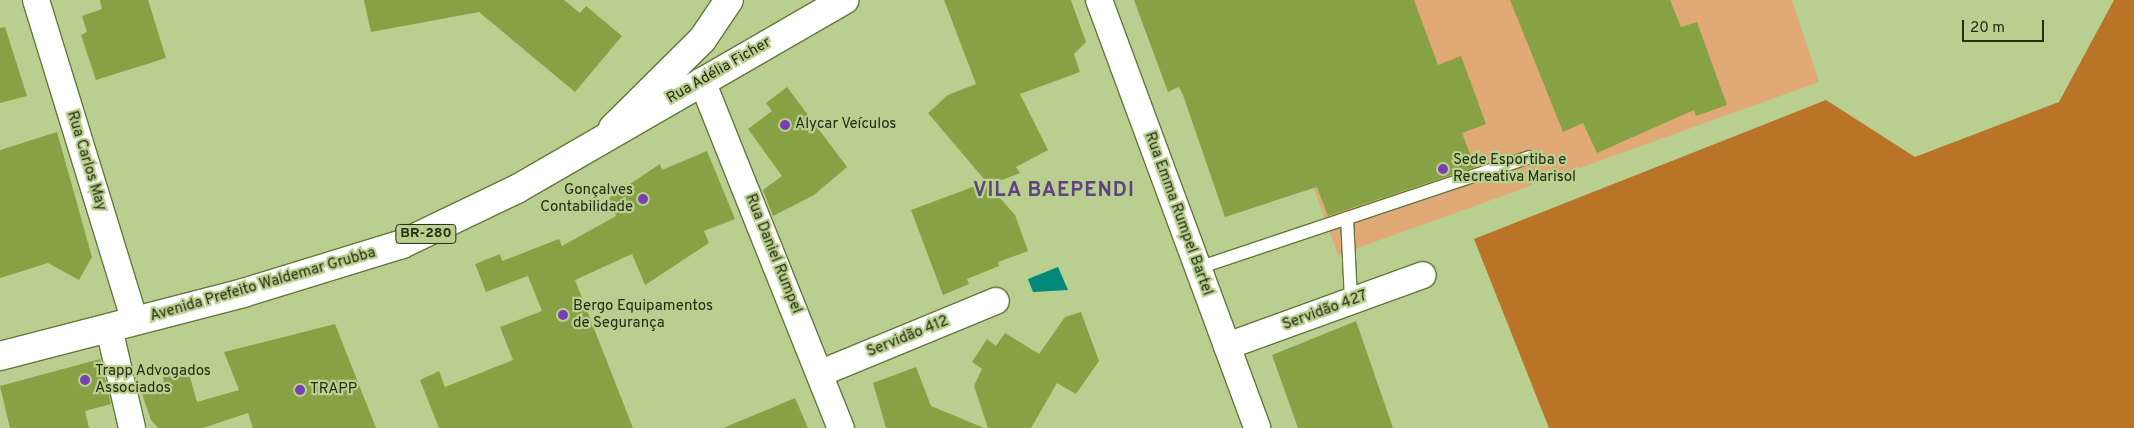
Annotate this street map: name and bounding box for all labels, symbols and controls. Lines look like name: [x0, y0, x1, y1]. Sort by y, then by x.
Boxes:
scale bar: [1964, 10, 2046, 42]
text: 20 m: [1970, 19, 2005, 38]
street label: Rua Adélia Ficher: [663, 34, 775, 108]
street label: Rua Carlos May: [62, 109, 110, 213]
place label: Alycar Veículos: [795, 116, 897, 134]
marker: Alycar Veículos: [779, 119, 791, 131]
street label: Rua Emma Rumpel Bartel: [1140, 130, 1216, 298]
place label: Sede Esportiba e Recreativa Marisol: [1453, 151, 1576, 186]
marker: Sede Esportiba e Recreativa Marisol: [1437, 163, 1449, 175]
district label: VILA BAEPENDI: [971, 179, 1137, 203]
place label: Gonçalves Contabilidade: [540, 181, 633, 216]
street label: Rua Daniel Rumpel: [741, 192, 805, 316]
marker: Gonçalves Contabilidade: [637, 193, 649, 205]
road number: BR-280: [395, 222, 457, 245]
street label: Avenida Prefeito Waldemar Grubba: [148, 244, 378, 326]
street label: Servidão 427: [1280, 287, 1370, 335]
place label: Bergo Equipamentos de Segurança: [573, 297, 713, 332]
marker: Bergo Equipamentos de Segurança: [557, 309, 569, 321]
street label: Servidão 412: [864, 312, 952, 362]
place label: Trapp Advogados Associados: [95, 362, 211, 397]
marker: Trapp Advogados Associados: [79, 374, 91, 386]
place label: TRAPP: [310, 381, 357, 399]
marker: TRAPP: [294, 384, 306, 396]

